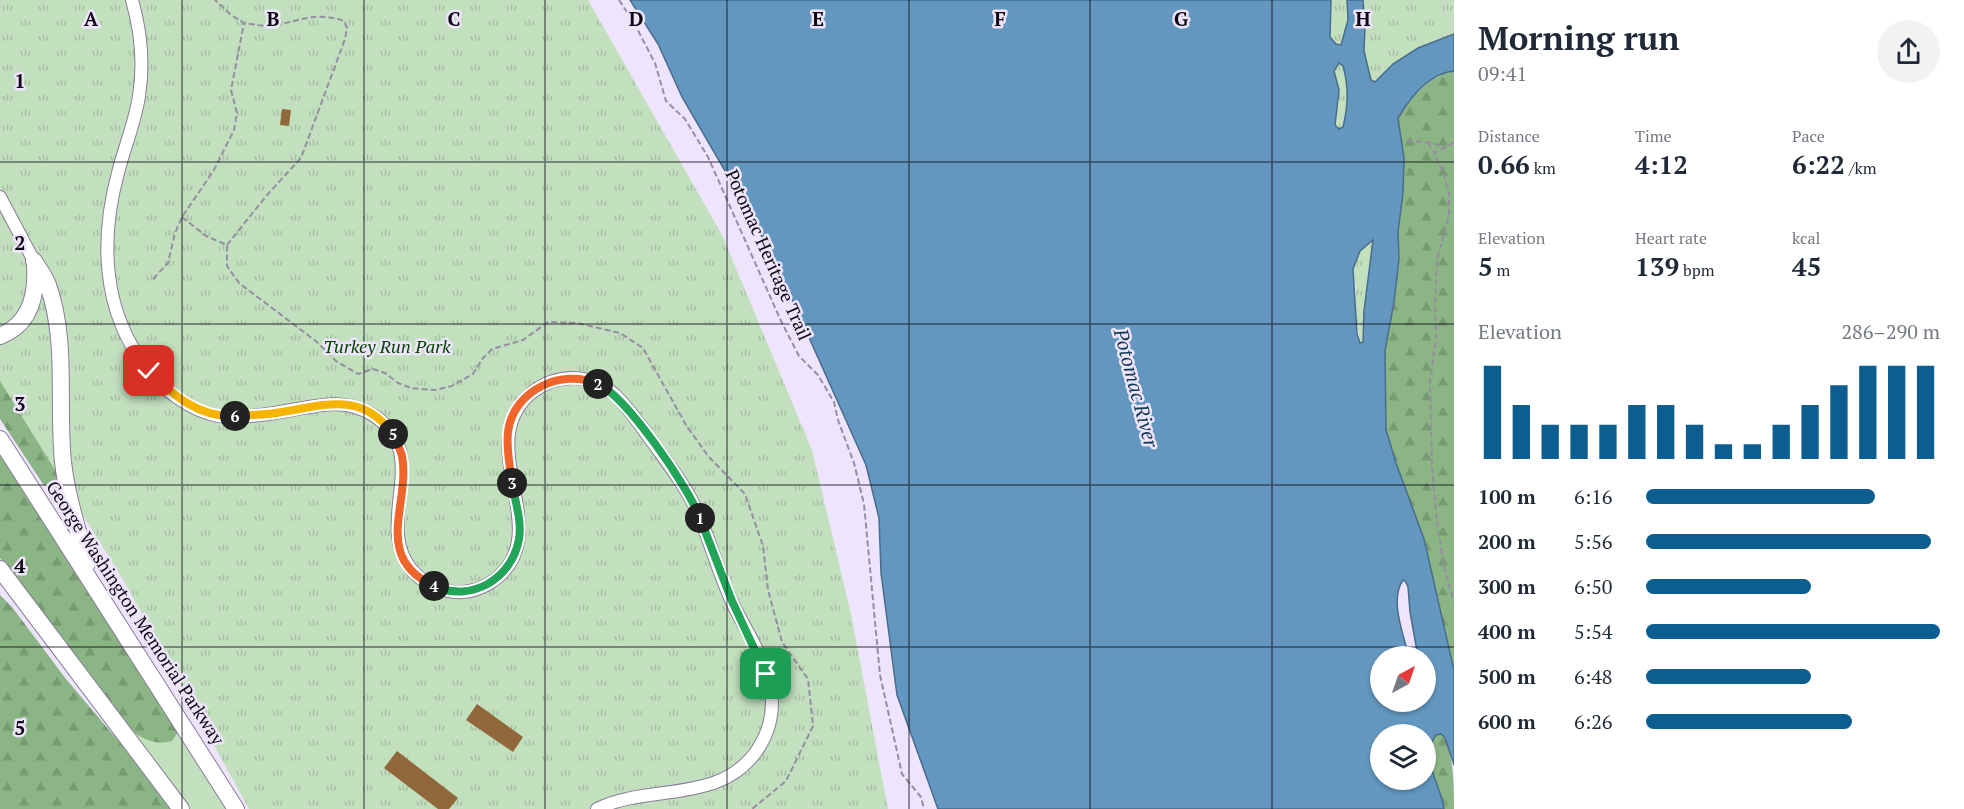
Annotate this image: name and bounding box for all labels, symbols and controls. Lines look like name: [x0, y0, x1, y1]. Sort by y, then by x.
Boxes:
text: A: [84, 5, 99, 32]
text: B: [267, 5, 280, 32]
text: C: [447, 5, 461, 32]
text: D: [629, 5, 643, 32]
text: E: [812, 5, 824, 32]
text: F: [994, 5, 1006, 32]
text: G: [1174, 5, 1188, 32]
text: H: [1355, 5, 1371, 32]
text: Morning run: [1478, 16, 1680, 59]
button: share: [1877, 20, 1940, 83]
text: 09:41: [1478, 60, 1527, 87]
text: 1: [14, 67, 26, 94]
text: Distance: [1478, 125, 1540, 147]
text: Time: [1635, 125, 1672, 147]
text: Pace: [1792, 125, 1825, 147]
text: 0.66: [1478, 147, 1530, 181]
text: 4:12: [1635, 147, 1688, 181]
text: 6:22: [1792, 147, 1845, 181]
text: km: [1530, 157, 1556, 179]
text: /km: [1845, 157, 1876, 179]
street label: Potomac Heritage Trail: [720, 165, 817, 344]
text: Elevation: [1478, 227, 1545, 249]
text: Heart rate: [1635, 227, 1707, 249]
text: kcal: [1792, 227, 1820, 249]
text: 2: [14, 229, 26, 256]
text: 5: [1478, 249, 1493, 283]
text: 139: [1635, 249, 1679, 283]
text: 45: [1792, 249, 1821, 283]
text: m: [1493, 259, 1510, 281]
text: bpm: [1679, 259, 1715, 281]
text: Elevation: [1478, 318, 1562, 345]
text: 286–290 m: [1841, 318, 1940, 345]
water label: Potomac River: [1107, 325, 1166, 451]
park label: Turkey Run Park: [323, 334, 451, 358]
pin: [123, 345, 174, 396]
icon: check: [132, 354, 165, 387]
pin: 2: [583, 369, 613, 399]
text: 2: [593, 373, 603, 395]
text: 3: [14, 390, 26, 417]
pin: 6: [220, 401, 250, 431]
text: 6: [230, 405, 240, 427]
pin: 5: [378, 419, 408, 449]
text: 5: [388, 423, 398, 445]
pin: 3: [497, 468, 527, 498]
text: 3: [507, 472, 517, 494]
street label: George Washington Memorial Parkway: [41, 476, 231, 750]
text: 100 m: [1478, 483, 1536, 510]
text: 6:16: [1574, 483, 1613, 510]
pin: 1: [685, 503, 715, 533]
text: 1: [695, 507, 705, 529]
text: 200 m: [1478, 528, 1536, 555]
text: 5:56: [1574, 528, 1613, 555]
text: 4: [14, 552, 26, 579]
pin: 4: [419, 571, 449, 601]
text: 300 m: [1478, 573, 1536, 600]
text: 6:50: [1574, 573, 1613, 600]
text: 4: [429, 575, 439, 597]
text: 400 m: [1478, 618, 1536, 645]
text: 5:54: [1574, 618, 1613, 645]
north arrow: [1370, 646, 1436, 712]
map controls: [1370, 646, 1436, 790]
pin: [740, 648, 791, 699]
icon: arrive: [749, 657, 782, 690]
text: 500 m: [1478, 663, 1536, 690]
text: 6:48: [1574, 663, 1613, 690]
text: 600 m: [1478, 708, 1536, 735]
text: 6:26: [1574, 708, 1613, 735]
text: 5: [14, 714, 26, 741]
button: layers: [1370, 724, 1436, 790]

